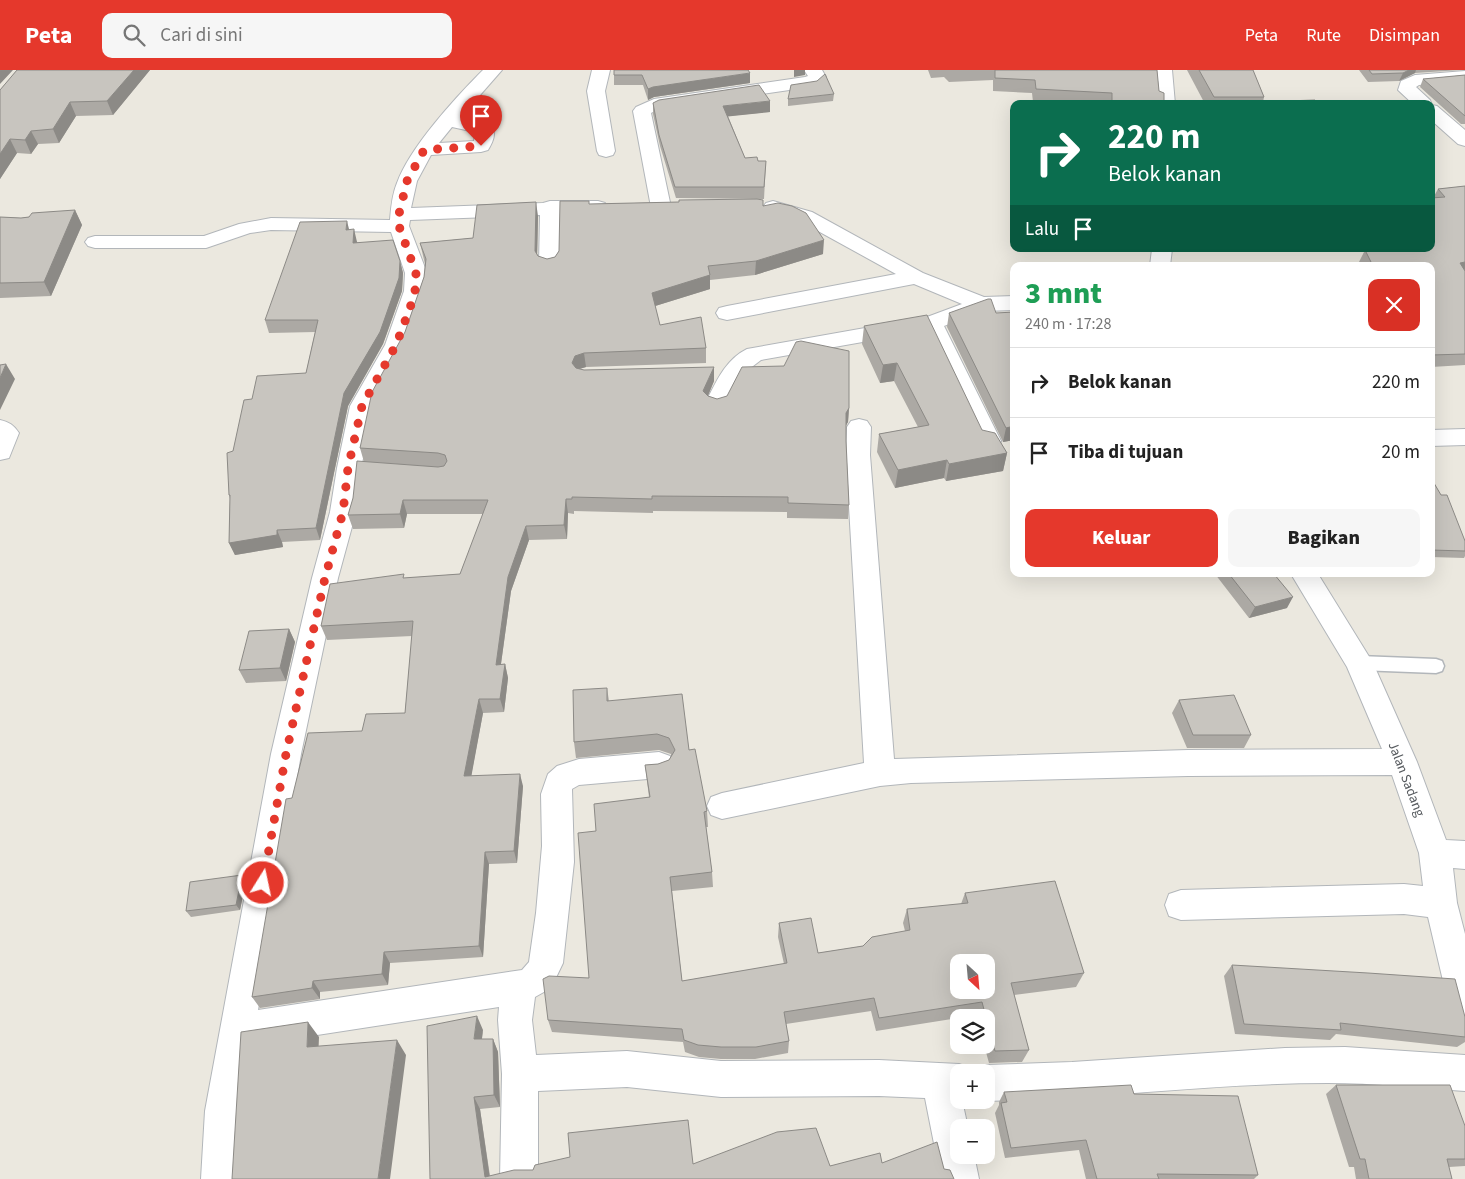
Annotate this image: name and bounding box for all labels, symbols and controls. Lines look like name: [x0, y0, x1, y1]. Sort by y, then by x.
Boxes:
search box: [102, 13, 452, 58]
text: Peta: [25, 18, 72, 53]
icon: search: [120, 21, 148, 49]
text: Cari di sini: [160, 22, 243, 49]
text: Peta: [1245, 23, 1278, 48]
text: Rute: [1306, 23, 1341, 48]
text: Disimpan: [1369, 23, 1440, 48]
pin: [460, 95, 502, 146]
icon: arrive: [467, 102, 495, 130]
text: 220 m: [1108, 112, 1200, 162]
icon: right: [1025, 120, 1090, 185]
text: Belok kanan: [1108, 158, 1222, 190]
icon: arrive: [1069, 215, 1097, 243]
text: Lalu: [1025, 216, 1059, 243]
text: 3 mnt: [1025, 272, 1102, 315]
button: close: [1368, 279, 1420, 331]
text: 240 m · 17:28: [1025, 313, 1112, 335]
icon: right: [1025, 369, 1053, 397]
text: Belok kanan: [1068, 369, 1172, 396]
text: 220 m: [1372, 369, 1420, 396]
icon: arrive: [1025, 439, 1053, 467]
text: Tiba di tujuan: [1068, 439, 1183, 466]
text: 20 m: [1382, 439, 1420, 466]
button: Keluar: [1025, 509, 1218, 567]
button: Bagikan: [1228, 509, 1420, 567]
street label: Jalan Sadang: [1383, 739, 1430, 820]
position arrow: [236, 856, 288, 908]
north arrow: [950, 954, 995, 999]
map controls: [950, 954, 995, 1164]
button: layers: [950, 1009, 995, 1054]
button: +: [950, 1064, 995, 1109]
button: −: [950, 1119, 995, 1164]

